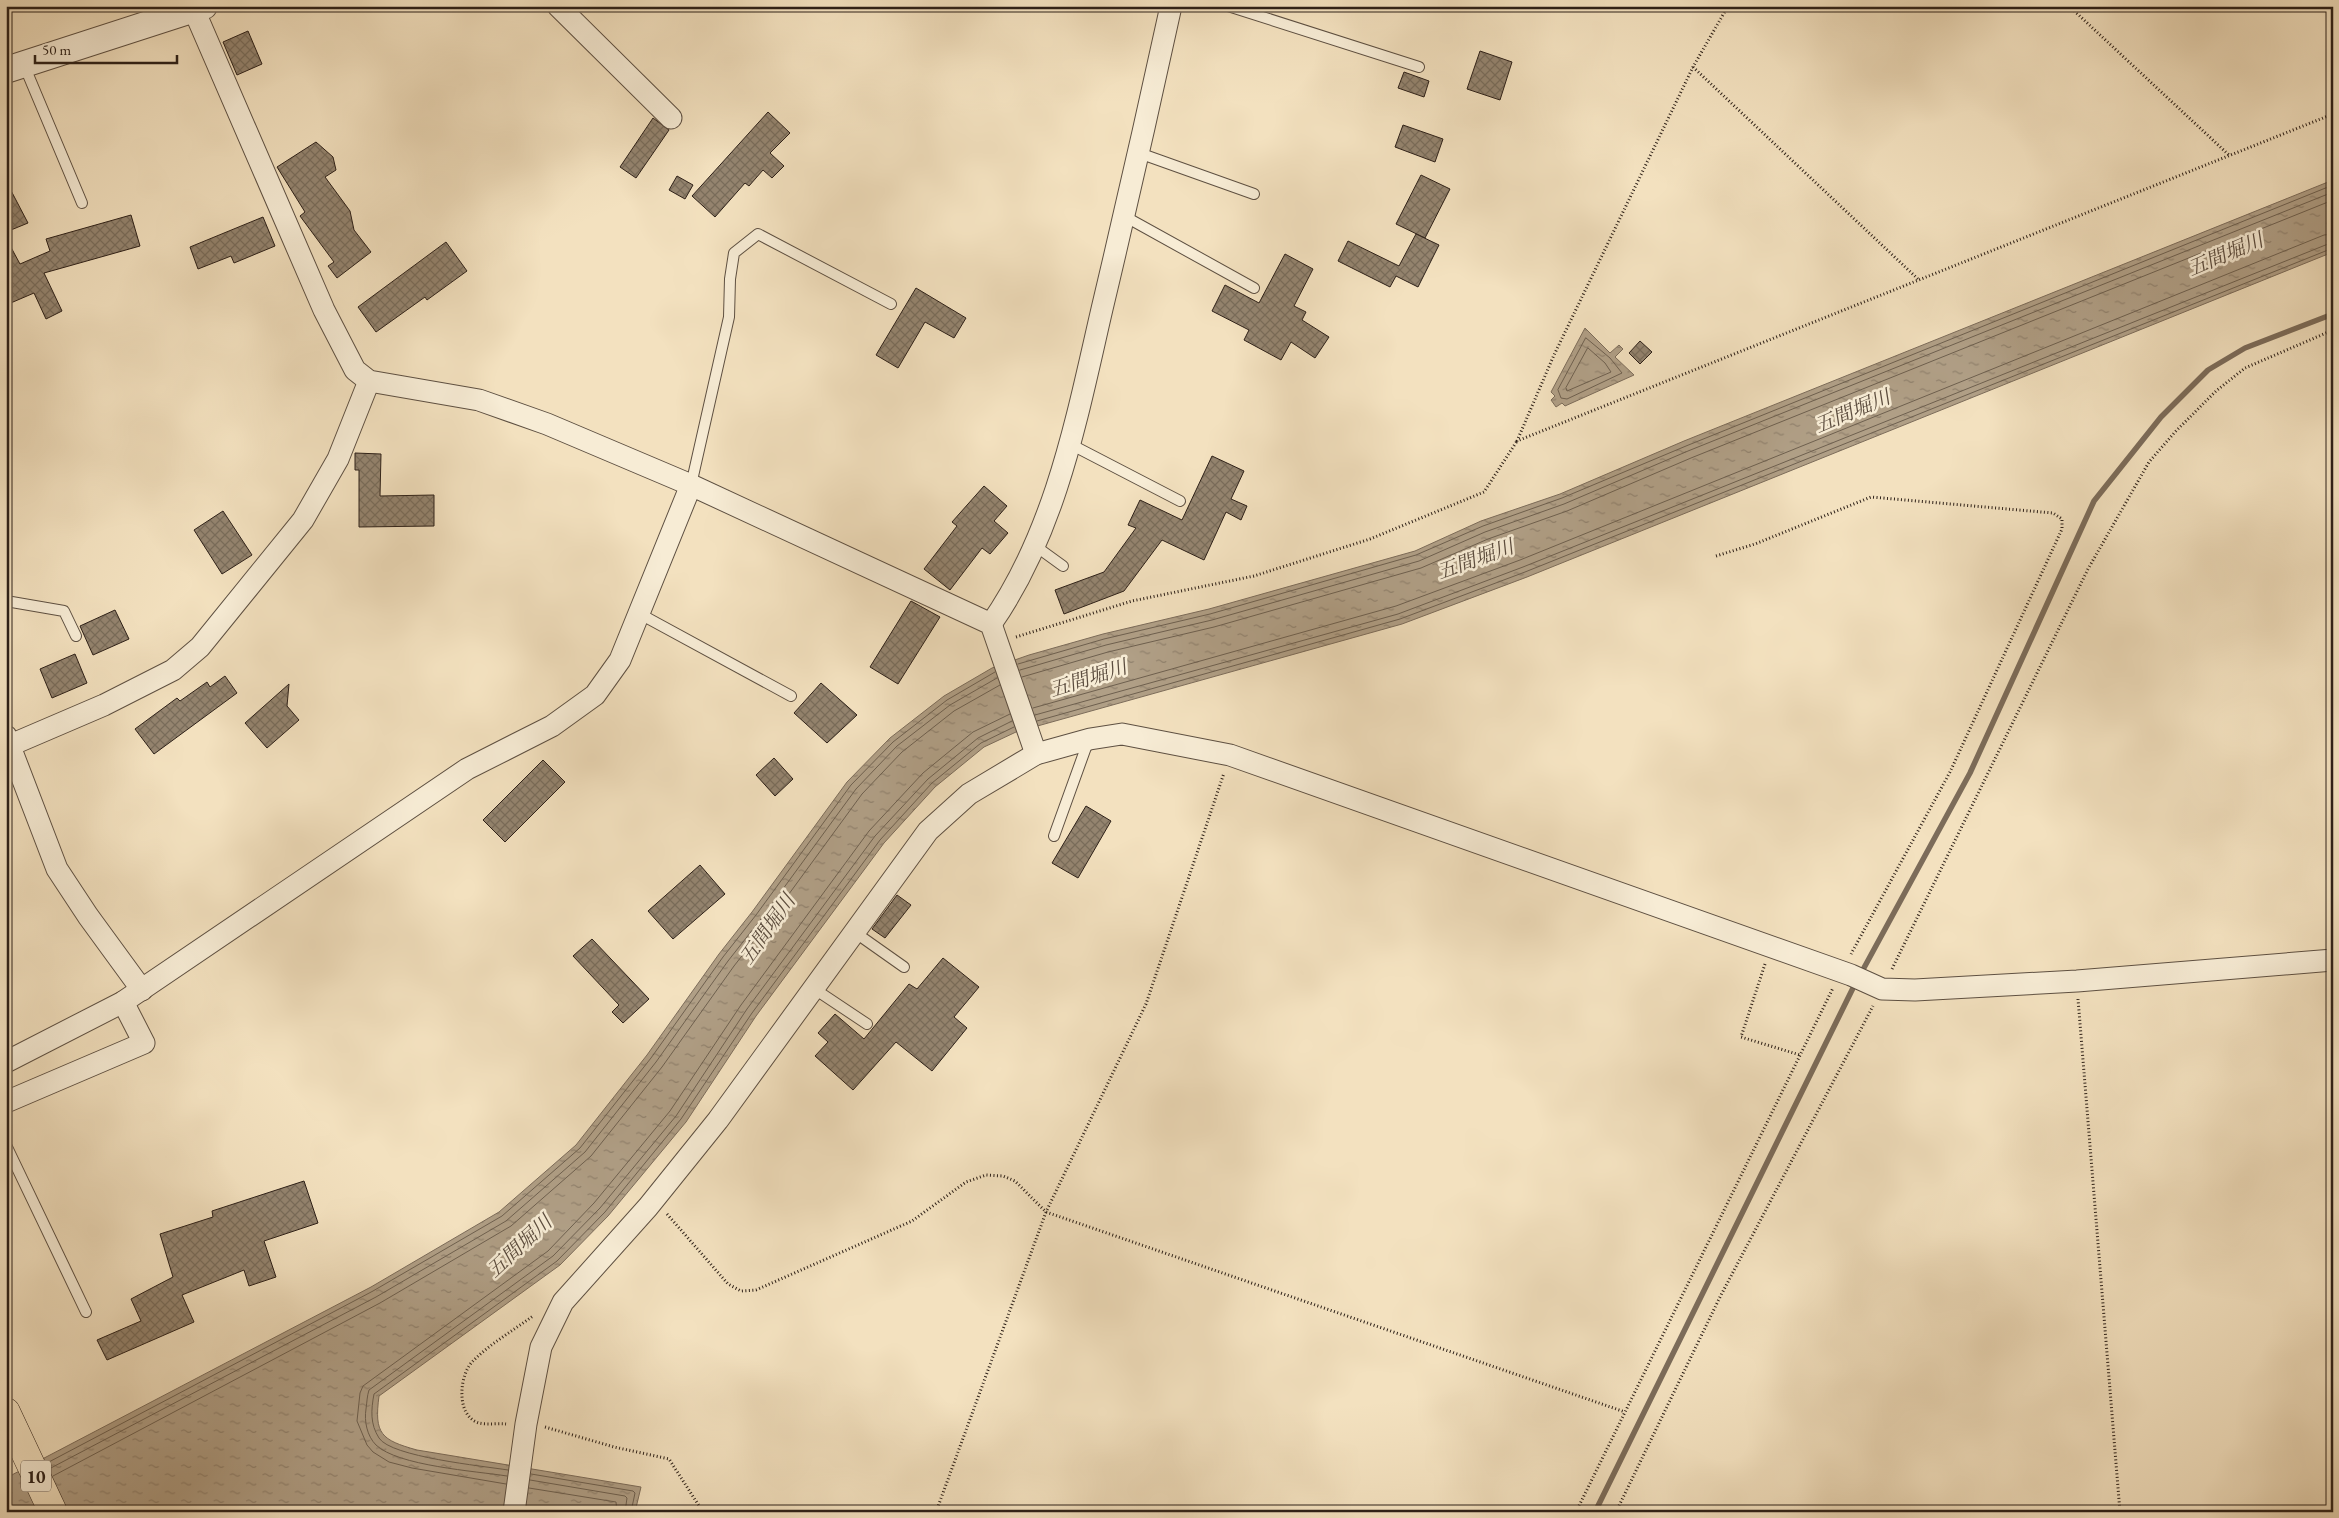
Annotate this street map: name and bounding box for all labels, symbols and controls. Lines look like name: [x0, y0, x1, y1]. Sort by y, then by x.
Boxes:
scale bar: [35, 32, 178, 64]
text: 50 m: [42, 40, 71, 59]
water label: 五間堀川: [2183, 226, 2269, 282]
water label: 五間堀川: [1810, 383, 1896, 439]
water label: 五間堀川: [1433, 532, 1519, 585]
water label: 五間堀川: [1046, 653, 1132, 703]
water label: 五間堀川: [733, 887, 802, 969]
water label: 五間堀川: [481, 1208, 559, 1283]
road number: 10: [21, 1460, 51, 1492]

